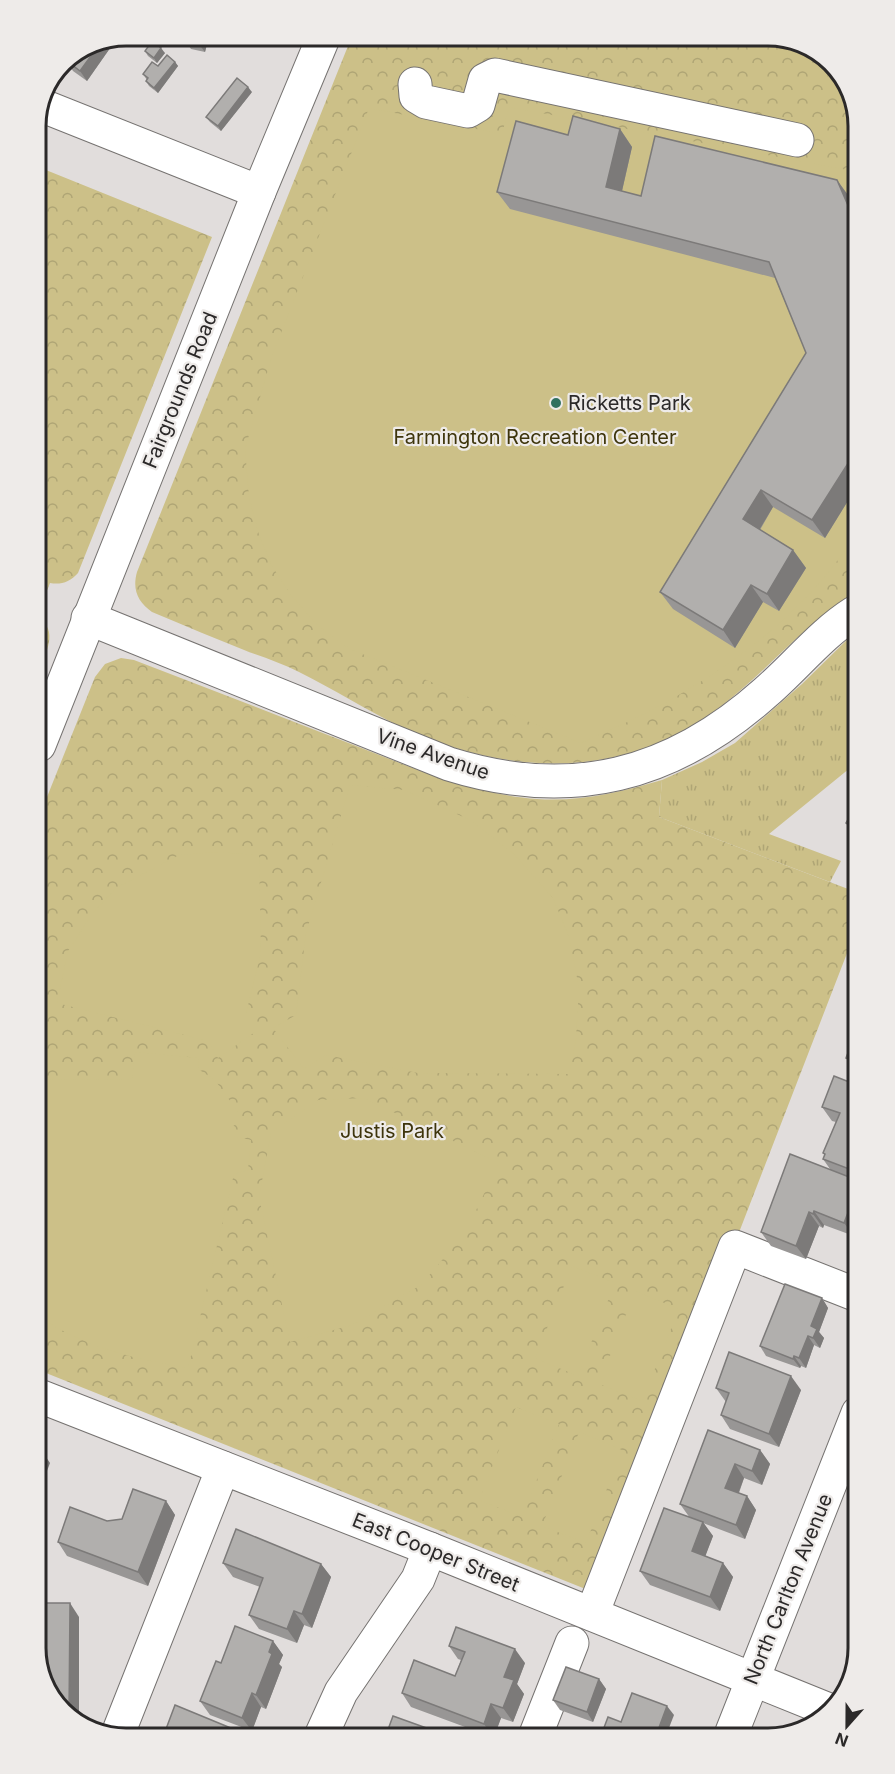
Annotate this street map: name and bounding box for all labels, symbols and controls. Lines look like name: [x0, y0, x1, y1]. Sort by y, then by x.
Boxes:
street label: Fairgrounds Road: [138, 308, 222, 472]
place label: Ricketts Park: [568, 391, 691, 415]
marker: Ricketts Park: [549, 396, 563, 410]
park label: Farmington Recreation Center: [393, 425, 677, 449]
street label: Vine Avenue: [373, 723, 493, 785]
park label: Justis Park: [340, 1119, 444, 1143]
street label: North Carlton Avenue: [739, 1490, 837, 1688]
street label: East Cooper Street: [349, 1508, 523, 1597]
north arrow: [817, 1696, 877, 1756]
text: N: [832, 1728, 851, 1752]

